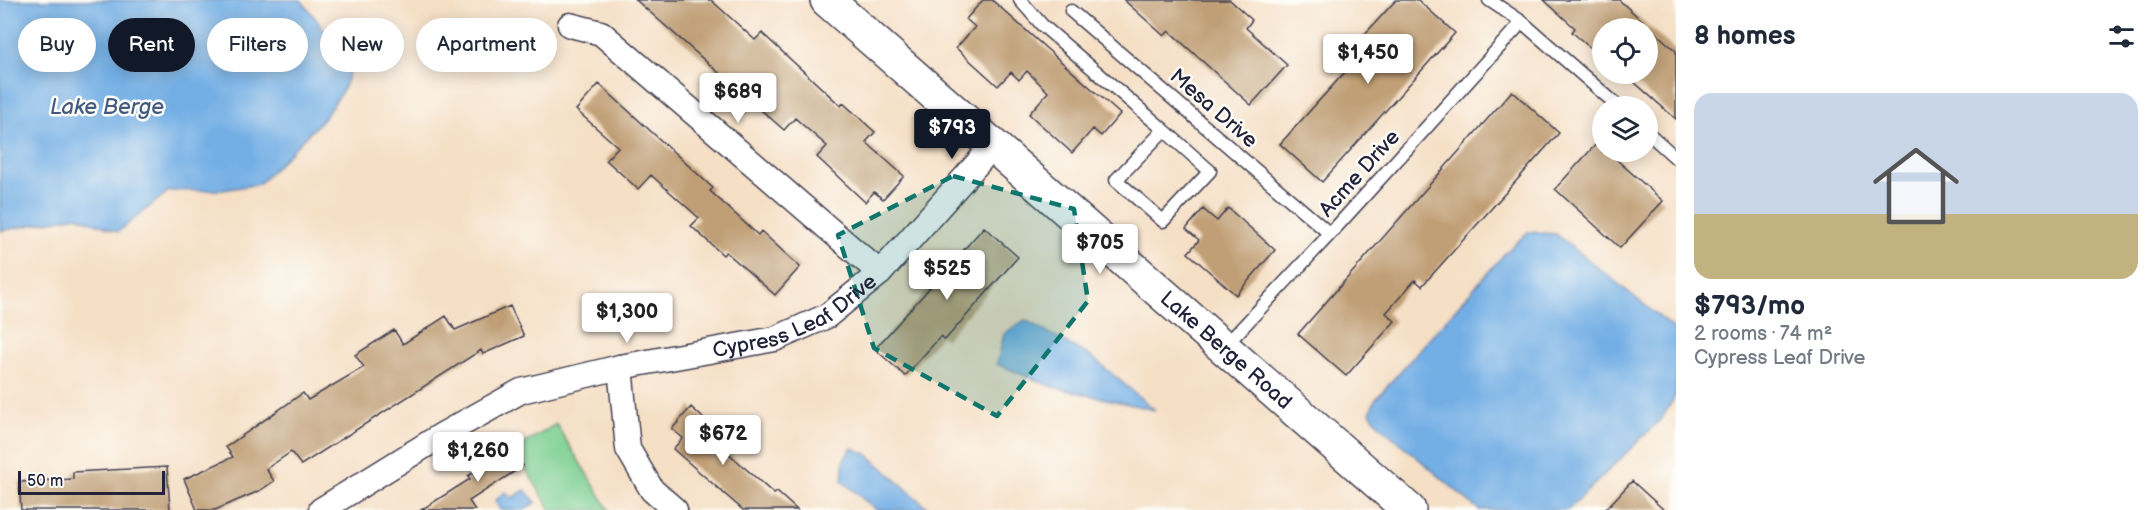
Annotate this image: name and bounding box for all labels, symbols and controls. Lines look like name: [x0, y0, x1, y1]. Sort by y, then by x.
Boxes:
chip: Buy: [18, 18, 96, 72]
chip: Rent: [108, 18, 195, 72]
chip: Filters: [207, 18, 308, 72]
chip: New: [320, 18, 404, 72]
chip: Apartment: [416, 18, 557, 72]
map controls: [1592, 18, 1658, 162]
button: locate: [1592, 18, 1658, 84]
icon: filters: [2105, 20, 2138, 53]
text: 8 homes: [1694, 21, 1796, 52]
pin: $1,450: [1319, 34, 1417, 85]
text: $1,450: [1337, 41, 1399, 65]
street label: Mesa Drive: [1165, 64, 1263, 153]
pin: $689: [702, 73, 774, 124]
text: $689: [713, 80, 763, 104]
water label: Lake Berge: [50, 94, 164, 121]
button: layers: [1592, 96, 1658, 162]
pin: $793: [916, 109, 988, 160]
text: $793: [928, 116, 976, 140]
street label: Acme Drive: [1314, 125, 1405, 222]
icon: home: [1862, 132, 1970, 240]
pin: $705: [1064, 224, 1136, 275]
text: $705: [1076, 231, 1124, 255]
pin: $525: [911, 250, 983, 301]
text: $525: [923, 257, 971, 281]
street label: Cypress Leaf Drive: [711, 269, 882, 363]
street label: Lake Berge Road: [1155, 286, 1297, 415]
text: $793/mo: [1694, 291, 1805, 322]
pin: $1,300: [578, 293, 676, 344]
text: $1,300: [596, 300, 658, 324]
text: 2 rooms · 74 m²: [1694, 322, 1832, 346]
text: Cypress Leaf Drive: [1694, 346, 1865, 370]
pin: $672: [687, 415, 759, 466]
text: $672: [699, 422, 747, 446]
pin: $1,260: [429, 432, 527, 483]
text: $1,260: [447, 439, 509, 463]
scale bar: [18, 468, 165, 496]
text: 50 m: [27, 472, 63, 491]

